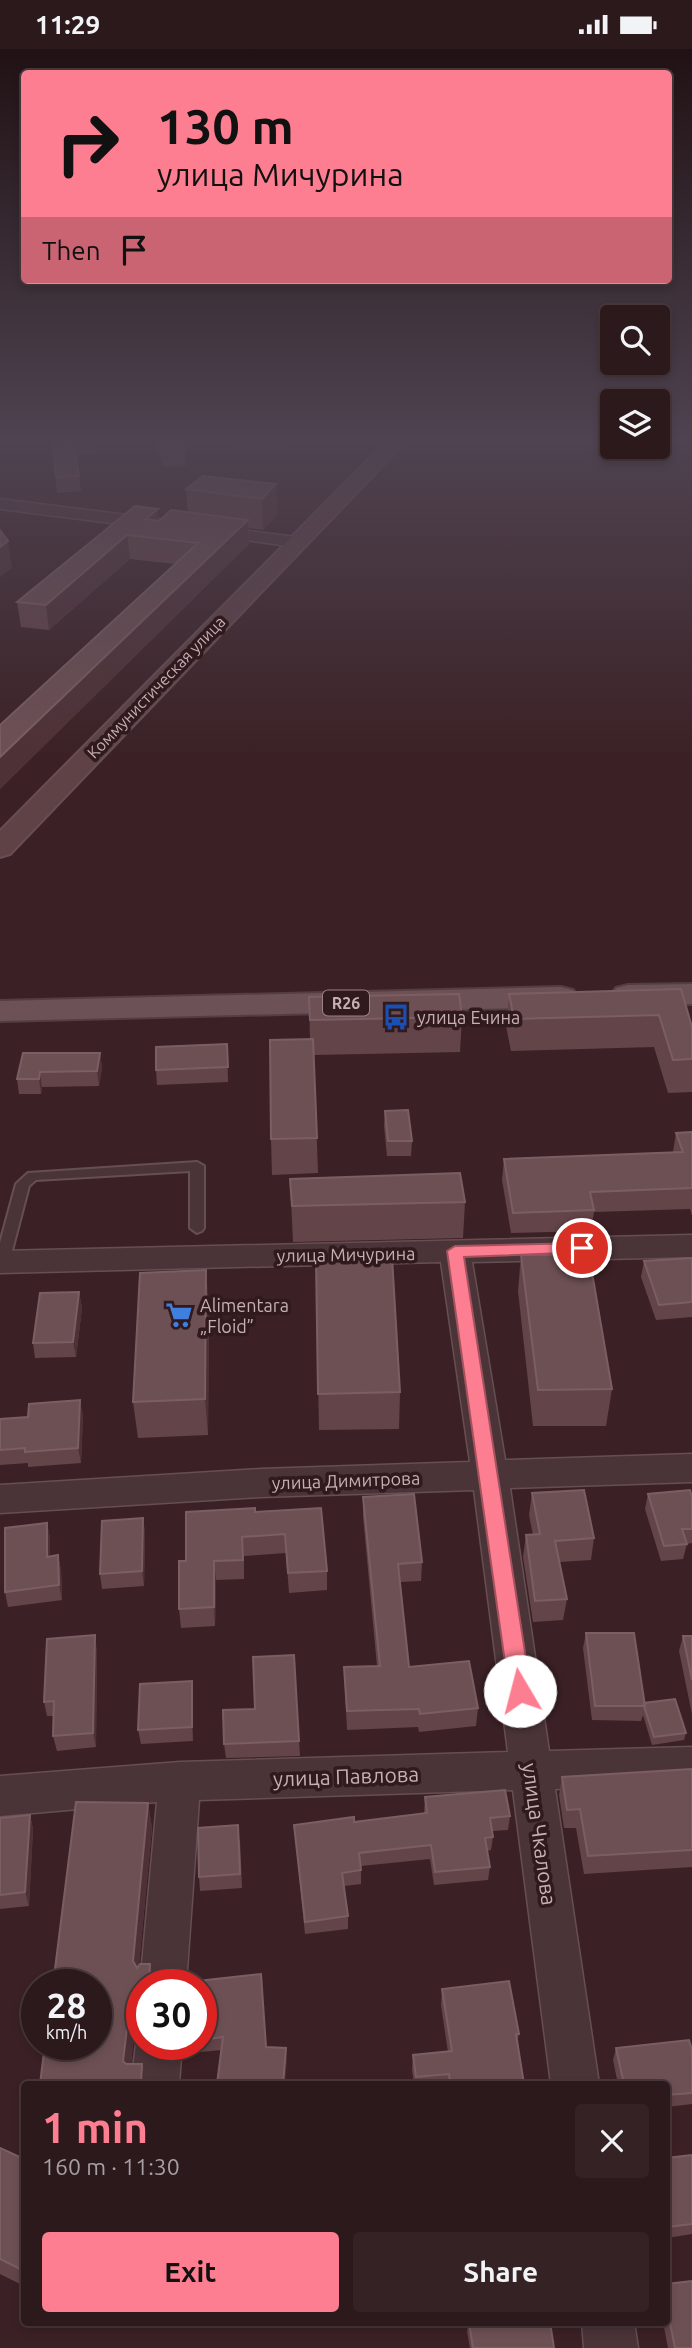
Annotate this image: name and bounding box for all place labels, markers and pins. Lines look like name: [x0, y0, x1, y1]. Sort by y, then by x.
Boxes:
bus stop icon: улица Ечина: [381, 1002, 411, 1032]
place label: улица Ечина: [417, 1007, 520, 1027]
pin: [552, 1218, 612, 1278]
place label: Alimentara „Floid”: [200, 1295, 289, 1336]
supermarket icon: Alimentara „Floid”: [164, 1300, 194, 1330]

